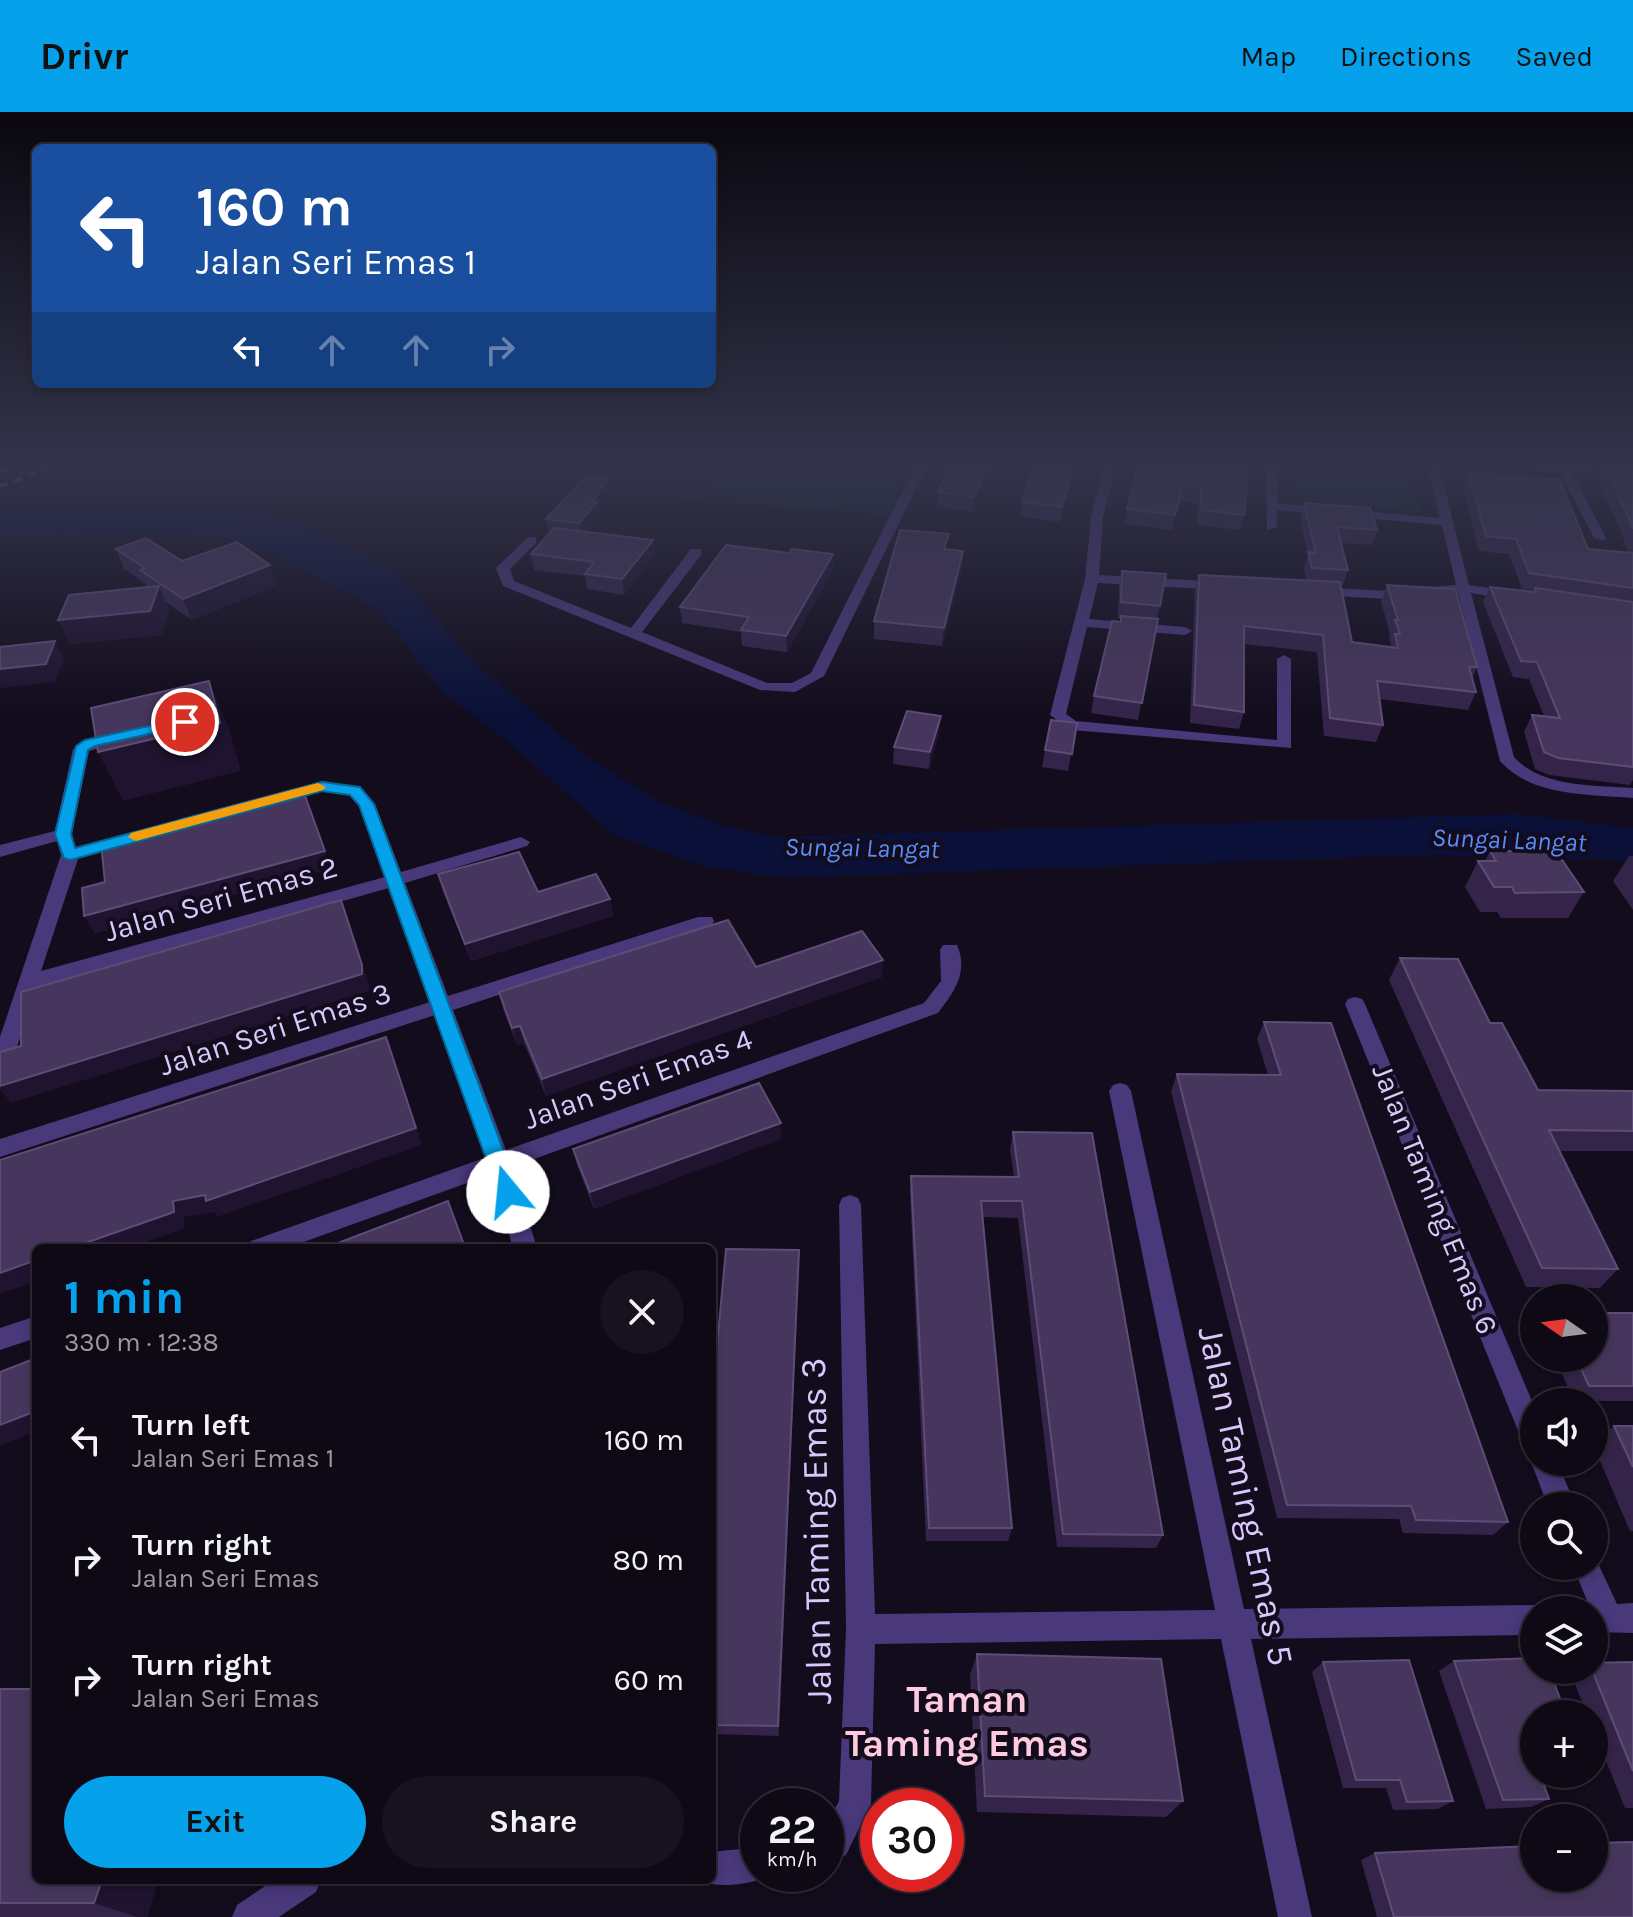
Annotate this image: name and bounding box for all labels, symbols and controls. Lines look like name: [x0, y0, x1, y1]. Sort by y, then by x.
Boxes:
text: Drivr: [40, 34, 128, 79]
text: Map: [1241, 40, 1296, 73]
text: Directions: [1340, 40, 1472, 73]
text: Saved: [1516, 40, 1593, 73]
text: 160 m: [196, 174, 353, 239]
icon: left: [64, 176, 168, 280]
text: Jalan Seri Emas 1: [196, 241, 476, 283]
icon: left: [226, 328, 270, 372]
icon: ahead: [310, 328, 354, 372]
icon: ahead: [394, 328, 438, 372]
icon: right: [478, 328, 522, 372]
pin: [151, 688, 219, 756]
icon: arrive: [163, 700, 207, 744]
water label: Sungai Langat: [1431, 822, 1588, 858]
water label: Sungai Langat: [784, 831, 941, 865]
street label: Jalan Seri Emas 2: [100, 848, 342, 950]
street label: Jalan Seri Emas 3: [155, 975, 395, 1083]
street label: Jalan Seri Emas 4: [519, 1021, 757, 1137]
street label: Jalan Taming Emas 6: [1364, 1059, 1506, 1339]
position arrow: [466, 1150, 550, 1234]
text: 1 min: [64, 1269, 184, 1325]
button: close: [600, 1270, 684, 1354]
north arrow: [1520, 1284, 1608, 1372]
map controls: [1520, 1284, 1608, 1892]
street label: Jalan Taming Emas 5: [1190, 1323, 1302, 1669]
text: 330 m · 12:38: [64, 1327, 219, 1358]
street label: Jalan Taming Emas 3: [792, 1357, 840, 1705]
button: sound: [1520, 1388, 1608, 1476]
text: Turn left: [132, 1407, 250, 1443]
icon: left: [64, 1418, 108, 1462]
text: 160 m: [604, 1422, 684, 1458]
text: Jalan Seri Emas 1: [132, 1443, 334, 1474]
button: search: [1520, 1492, 1608, 1580]
text: Turn right: [132, 1527, 272, 1563]
icon: right: [64, 1538, 108, 1582]
text: 80 m: [613, 1542, 684, 1578]
text: Jalan Seri Emas: [132, 1563, 320, 1594]
button: layers: [1520, 1596, 1608, 1684]
text: Turn right: [132, 1647, 272, 1683]
icon: right: [64, 1658, 108, 1702]
text: 60 m: [614, 1662, 684, 1698]
district label: Taman Taming Emas: [845, 1677, 1089, 1766]
text: Jalan Seri Emas: [132, 1683, 320, 1714]
button: +: [1520, 1700, 1608, 1788]
button: Exit: [64, 1776, 366, 1868]
button: Share: [382, 1776, 684, 1868]
speed limit sign: 30: [860, 1788, 964, 1892]
button: −: [1520, 1804, 1608, 1892]
text: 22: [768, 1806, 816, 1853]
text: km/h: [767, 1848, 817, 1871]

